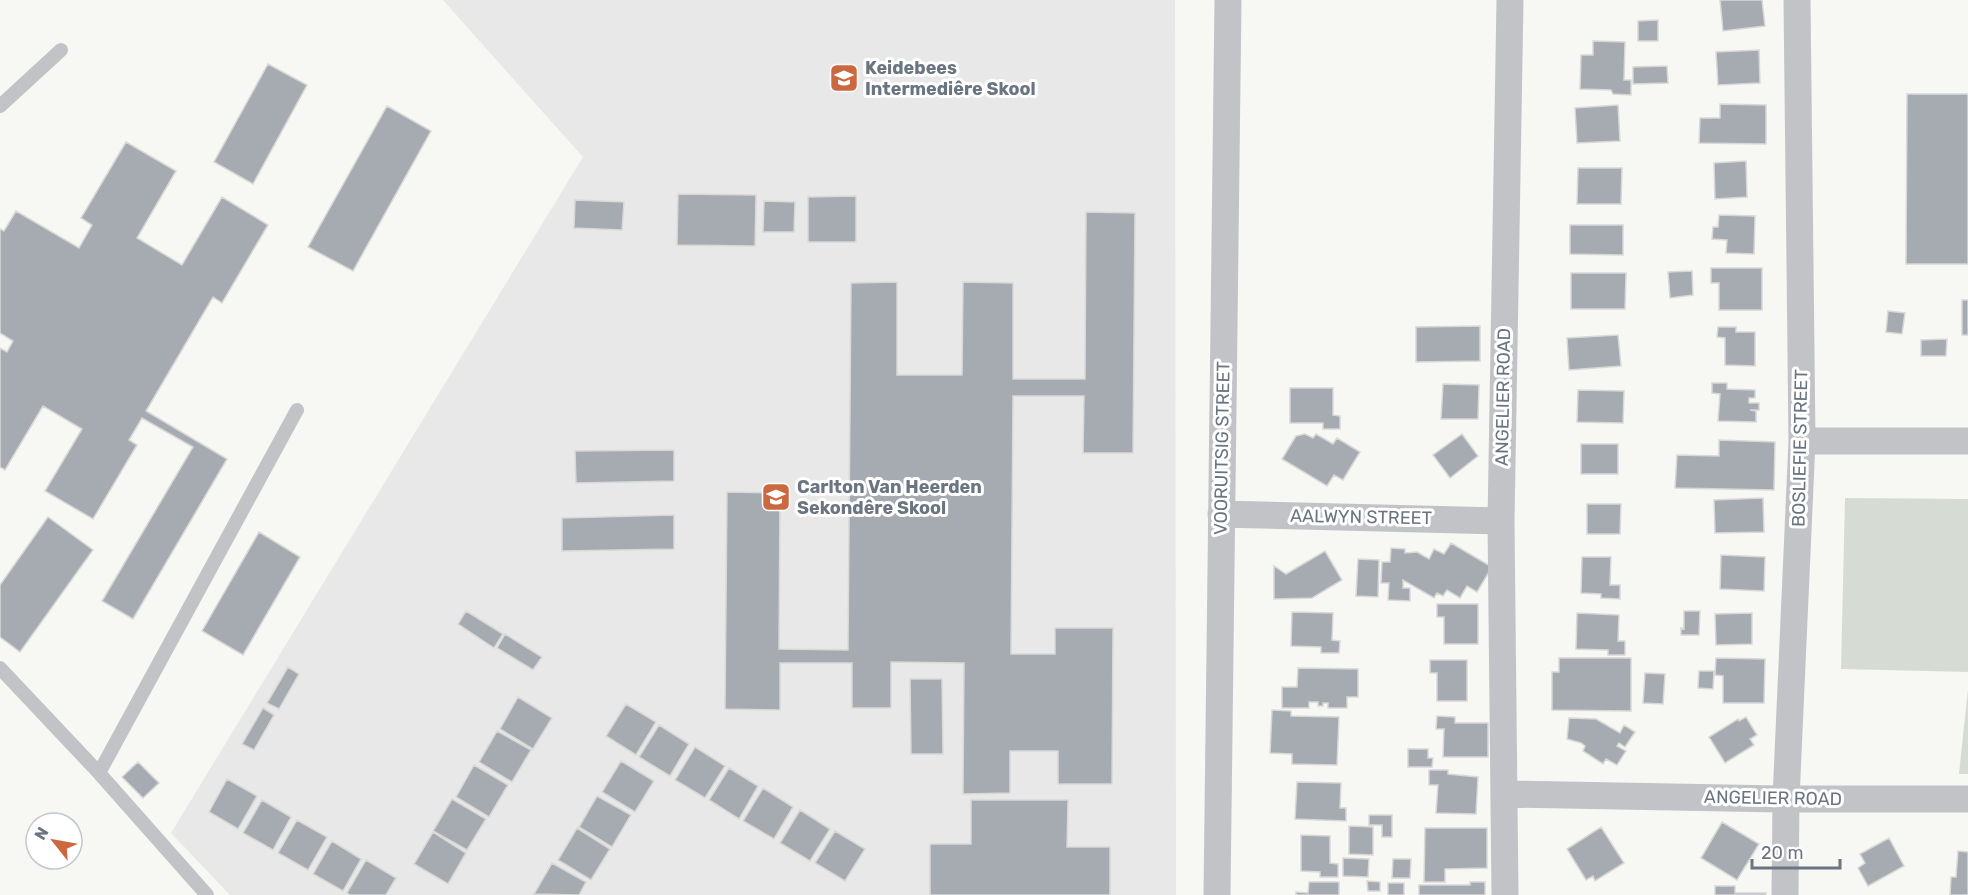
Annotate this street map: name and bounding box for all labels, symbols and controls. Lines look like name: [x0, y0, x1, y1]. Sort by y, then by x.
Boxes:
place label: Keidebees Intermediêre Skool: [865, 57, 1036, 100]
school or university icon: Keidebees Intermediêre Skool: [828, 62, 860, 94]
street label: ANGELIER ROAD: [1491, 328, 1515, 466]
street label: VOORUITSIG STREET: [1209, 361, 1235, 535]
street label: BOSLIEFIE STREET: [1788, 369, 1812, 527]
place label: Carlton Van Heerden Sekondêre Skool: [797, 476, 982, 519]
school or university icon: Carlton Van Heerden Sekondêre Skool: [760, 481, 792, 513]
street label: AALWYN STREET: [1290, 505, 1432, 529]
street label: ANGELIER ROAD: [1704, 786, 1842, 810]
north arrow: [24, 811, 84, 871]
text: N: [30, 824, 53, 843]
scale bar: [1752, 832, 1840, 870]
text: 20 m: [1761, 842, 1803, 864]

